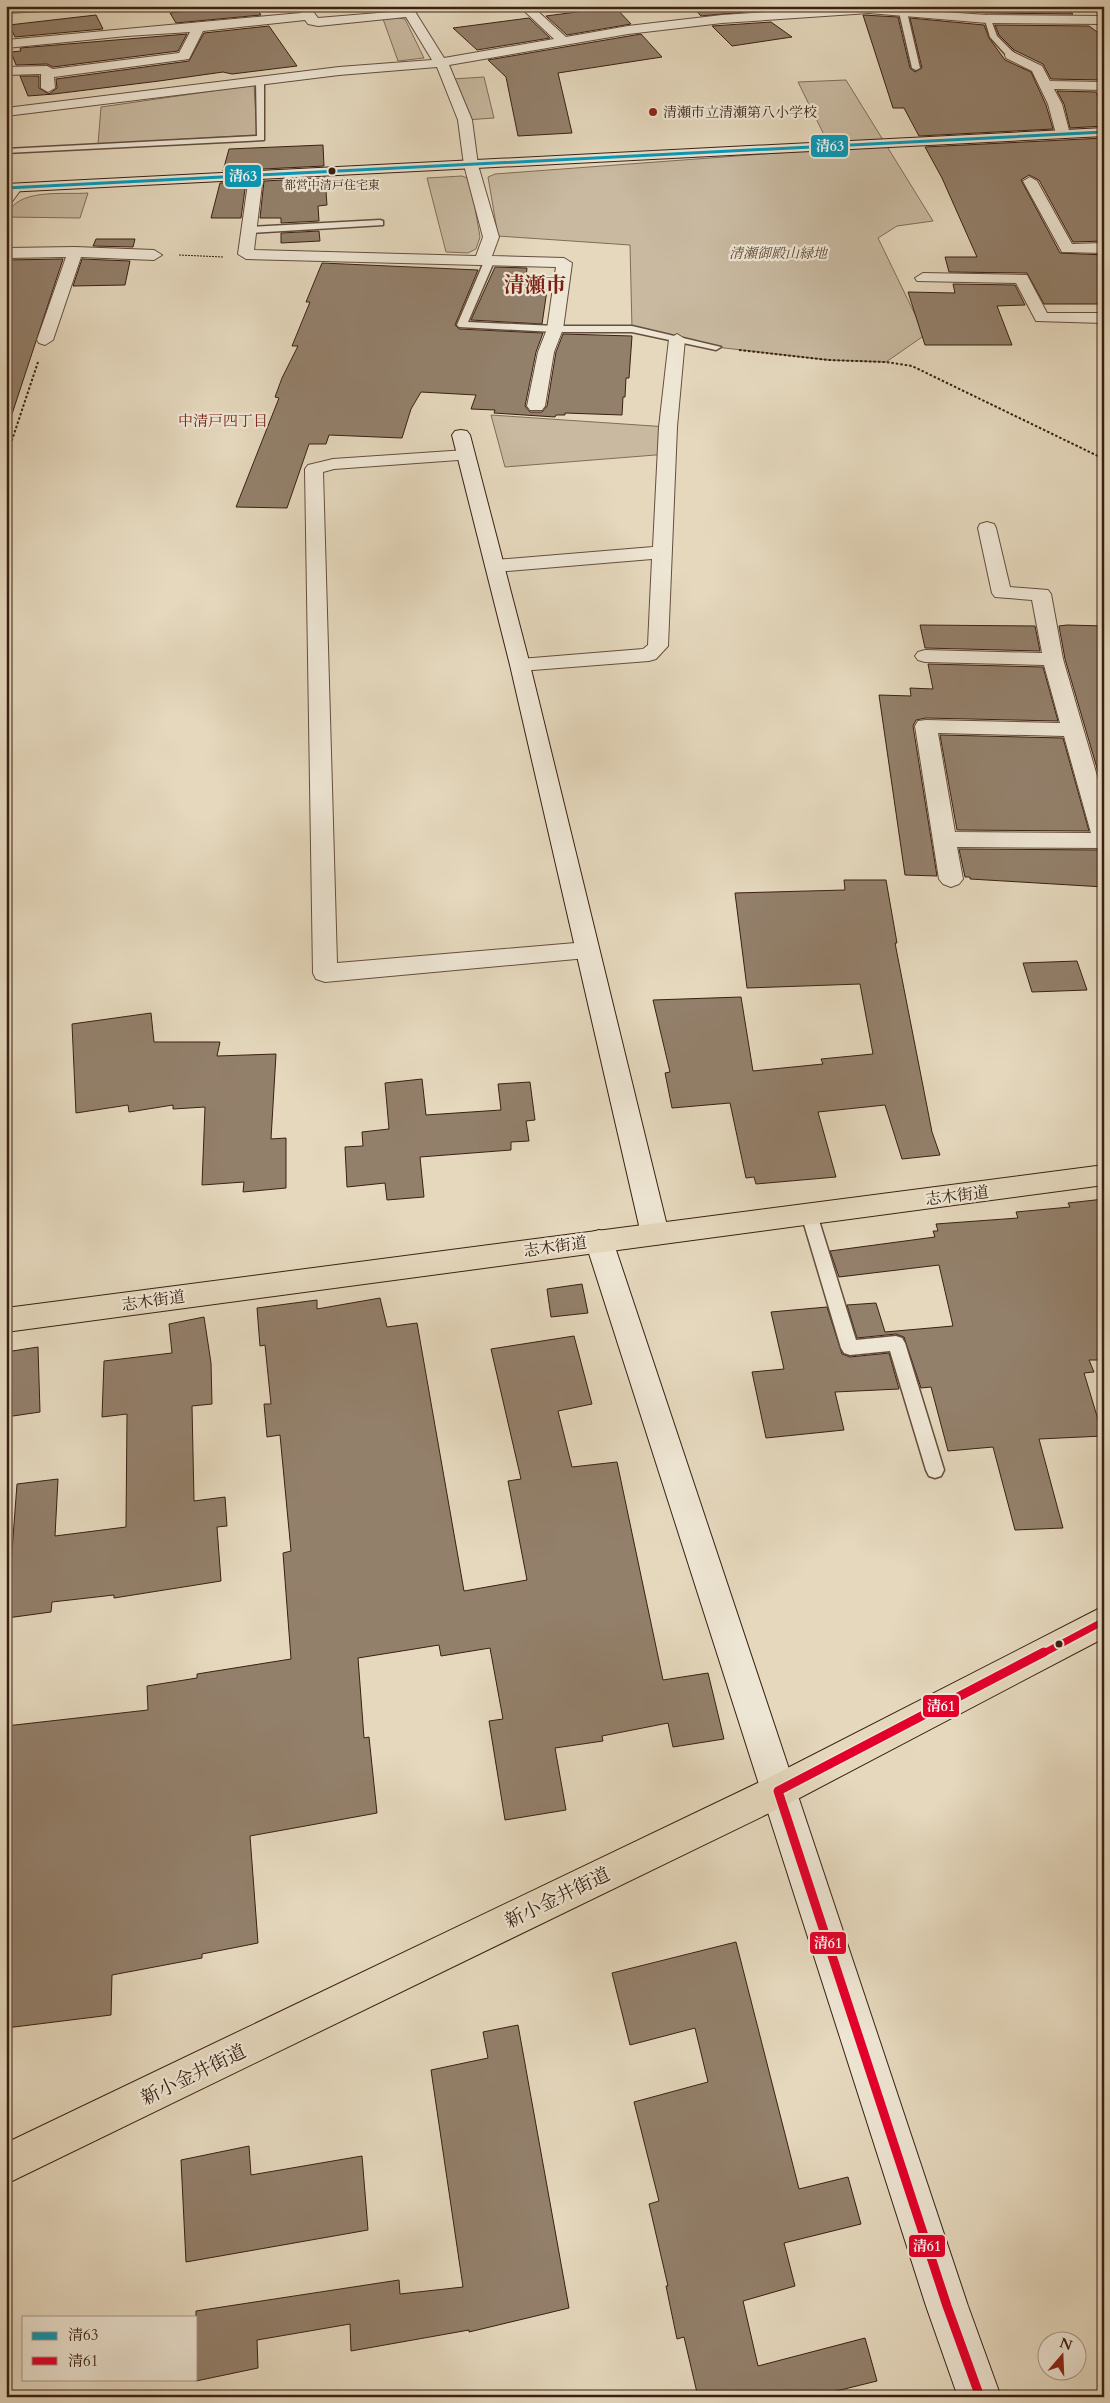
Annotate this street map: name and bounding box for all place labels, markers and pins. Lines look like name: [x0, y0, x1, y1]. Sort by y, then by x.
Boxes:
place label: 清瀬市立清瀬第八小学校: [663, 103, 817, 122]
marker: 清瀬市立清瀬第八小学校: [647, 106, 659, 118]
marker: 都営中清戸住宅東: [327, 166, 337, 176]
place label: 都営中清戸住宅東: [284, 177, 380, 193]
unlabelled marker: [1054, 1639, 1064, 1649]

